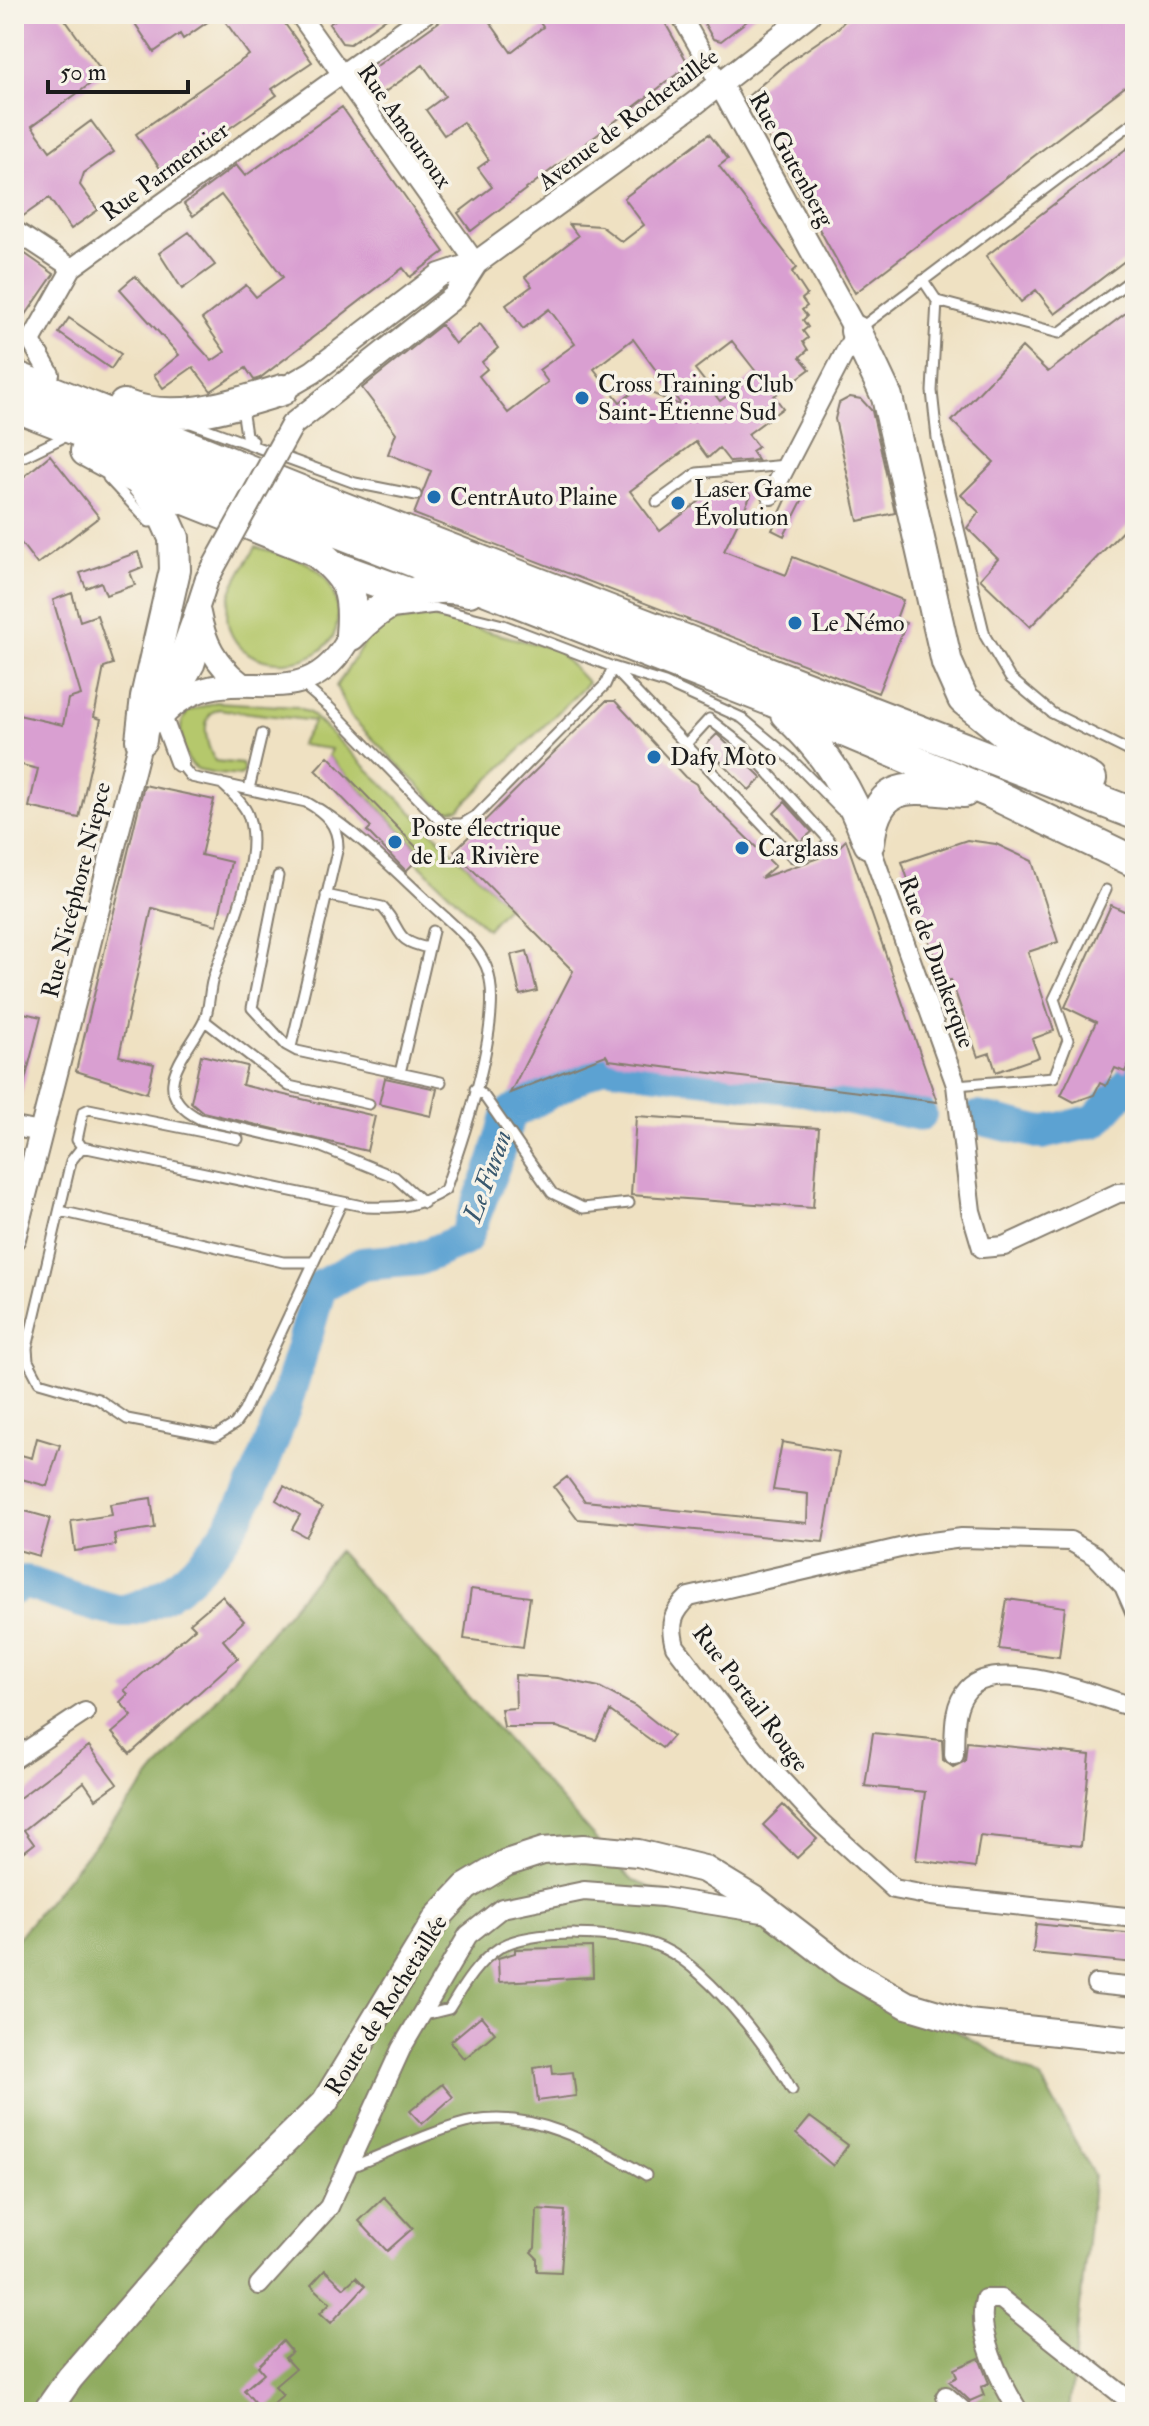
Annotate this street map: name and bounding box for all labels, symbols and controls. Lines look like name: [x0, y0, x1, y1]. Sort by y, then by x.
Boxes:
street label: Avenue de Rochetaillée: [531, 41, 725, 198]
scale bar: [48, 44, 188, 94]
text: 50 m: [60, 57, 107, 88]
street label: Rue Amouroux: [350, 58, 459, 195]
street label: Rue Gutenberg: [742, 86, 842, 233]
street label: Rue Parmentier: [95, 115, 235, 228]
place label: Cross Training Club Saint-Étienne Sud: [598, 369, 794, 428]
marker: Cross Training Club Saint-Étienne Sud: [573, 389, 591, 407]
place label: Laser Game Évolution: [694, 474, 812, 533]
place label: CentrAuto Plaine: [450, 482, 617, 513]
marker: CentrAuto Plaine: [425, 488, 443, 506]
marker: Laser Game Évolution: [669, 494, 687, 512]
place label: Le Némo: [811, 608, 905, 639]
marker: Le Némo: [786, 614, 804, 632]
place label: Dafy Moto: [670, 742, 776, 773]
marker: Dafy Moto: [645, 748, 663, 766]
street label: Rue Nicéphore Niepce: [35, 779, 118, 1001]
place label: Poste électrique de La Rivière: [411, 813, 561, 872]
marker: Poste électrique de La Rivière: [386, 833, 404, 851]
place label: Carglass: [758, 833, 838, 864]
marker: Carglass: [733, 839, 751, 857]
street label: Rue de Dunkerque: [891, 872, 982, 1052]
water label: Le Furan: [456, 1126, 519, 1228]
street label: Rue Portail Rouge: [685, 1619, 816, 1778]
street label: Route de Rochetaillée: [318, 1909, 455, 2102]

